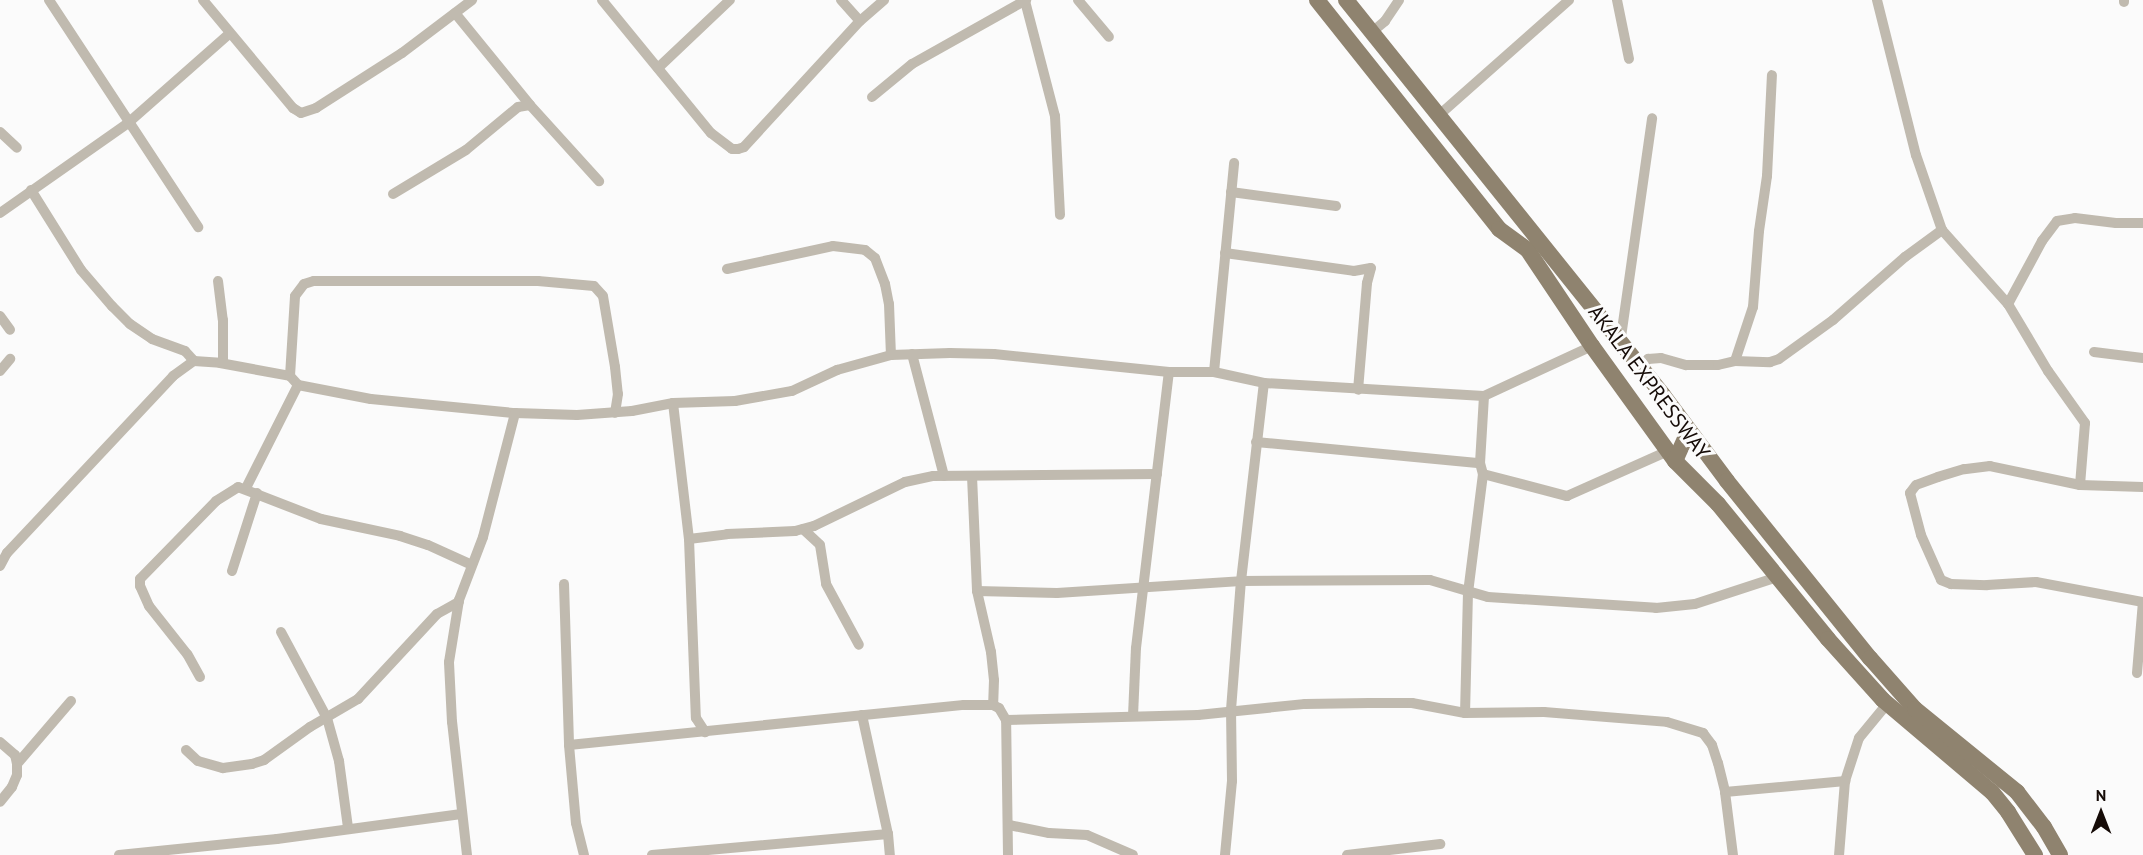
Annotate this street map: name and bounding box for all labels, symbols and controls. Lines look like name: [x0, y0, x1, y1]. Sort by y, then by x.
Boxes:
street label: AKALA EXPRESSWAY: [1583, 300, 1715, 464]
north arrow: [2071, 783, 2131, 843]
text: N: [2096, 785, 2106, 805]

